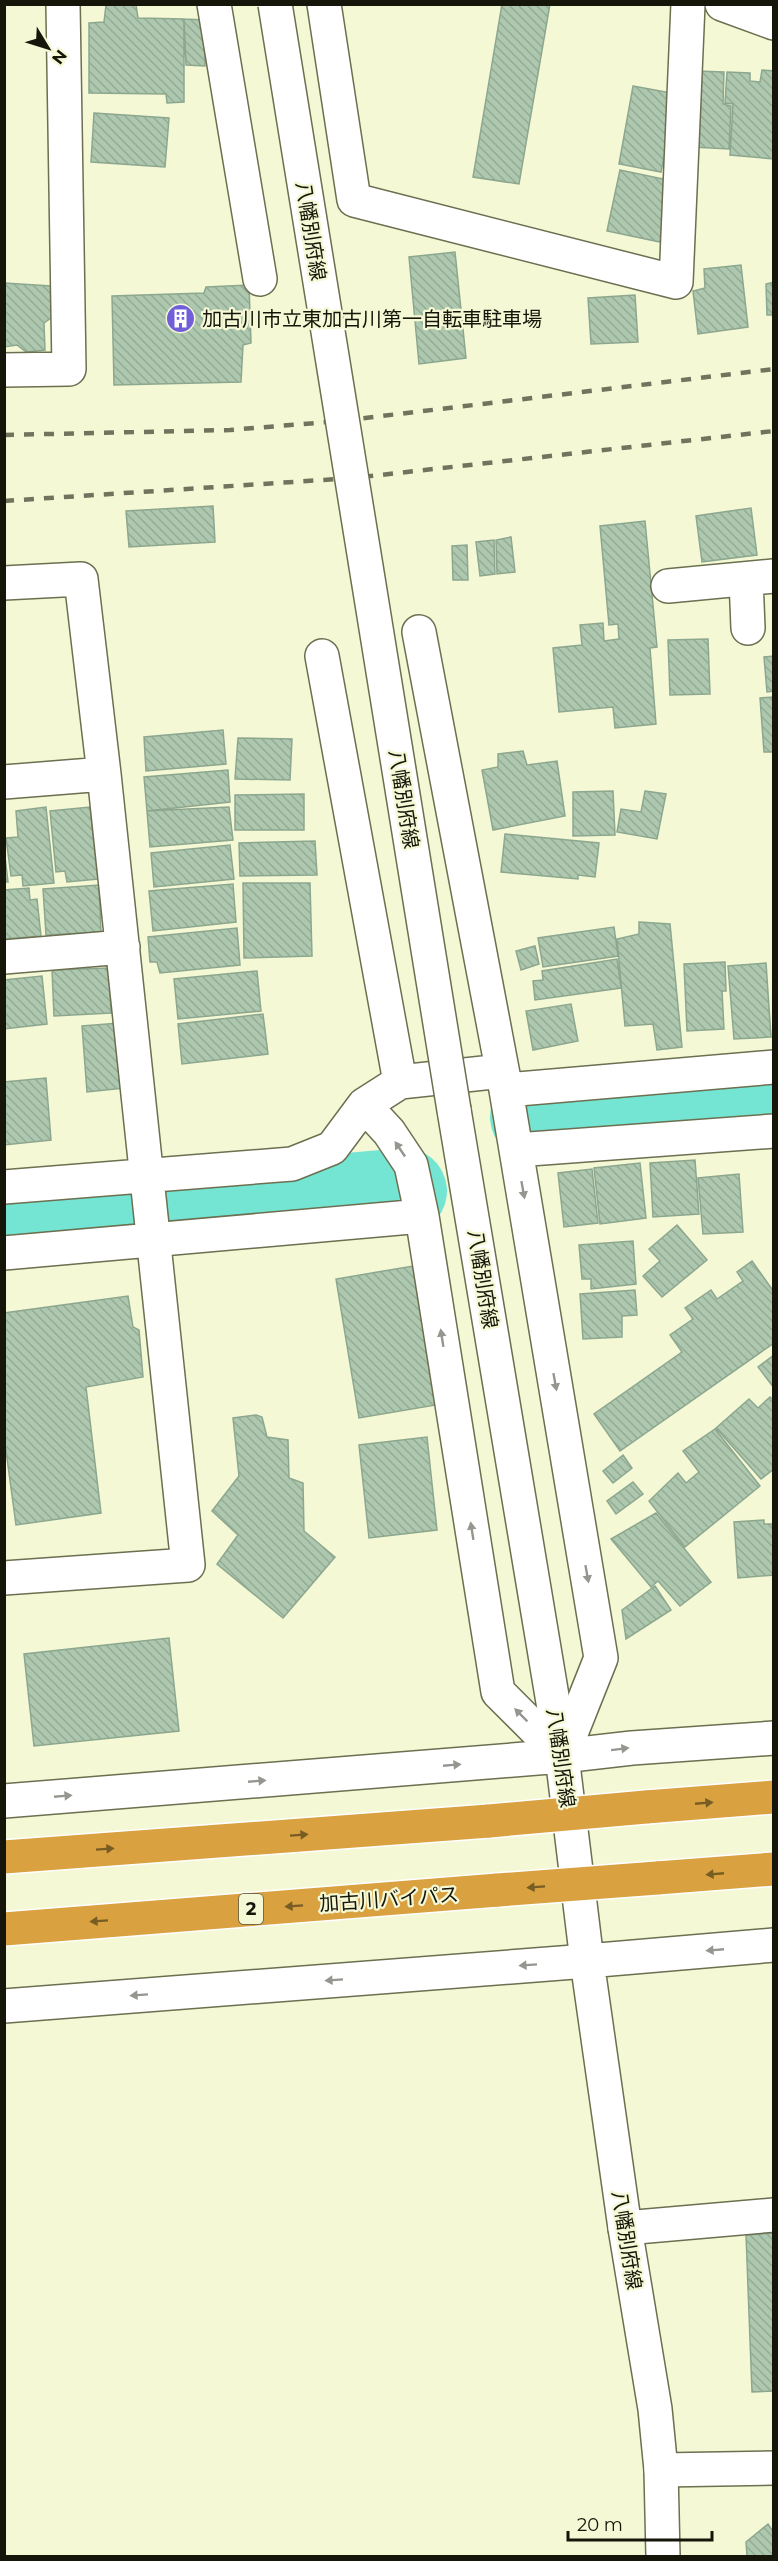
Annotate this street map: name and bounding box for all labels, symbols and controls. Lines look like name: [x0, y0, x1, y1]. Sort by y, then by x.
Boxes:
north arrow: [18, 18, 78, 78]
text: N: [48, 46, 71, 68]
street label: 八幡別府線: [291, 180, 331, 282]
building icon: 加古川市立東加古川第一自転車駐車場: [165, 303, 197, 335]
place label: 加古川市立東加古川第一自転車駐車場: [202, 307, 542, 331]
street label: 八幡別府線: [384, 748, 424, 850]
one-way arrow: [395, 1141, 406, 1158]
one-way arrow: [519, 1180, 528, 1199]
street label: 八幡別府線: [463, 1228, 503, 1330]
one-way arrow: [437, 1329, 446, 1348]
one-way arrow: [551, 1372, 560, 1391]
one-way arrow: [468, 1521, 477, 1540]
one-way arrow: [583, 1565, 592, 1584]
street label: 八幡別府線: [542, 1707, 580, 1809]
one-way arrow: [514, 1708, 528, 1722]
one-way arrow: [610, 1745, 629, 1754]
one-way arrow: [442, 1760, 461, 1770]
one-way arrow: [248, 1776, 267, 1785]
one-way arrow: [53, 1791, 72, 1801]
one-way arrow: [695, 1798, 714, 1807]
one-way arrow: [290, 1830, 309, 1839]
one-way arrow: [95, 1844, 114, 1854]
one-way arrow: [706, 1869, 725, 1878]
street label: 加古川バイパス: [319, 1882, 459, 1916]
one-way arrow: [526, 1883, 545, 1892]
road number: 2: [239, 1894, 263, 1924]
one-way arrow: [284, 1901, 303, 1911]
one-way arrow: [90, 1916, 109, 1926]
one-way arrow: [706, 1945, 725, 1955]
one-way arrow: [519, 1960, 538, 1970]
one-way arrow: [324, 1975, 343, 1985]
one-way arrow: [130, 1990, 149, 2000]
street label: 八幡別府線: [607, 2189, 647, 2291]
scale bar: [568, 2504, 712, 2542]
text: 20 m: [577, 2514, 623, 2536]

